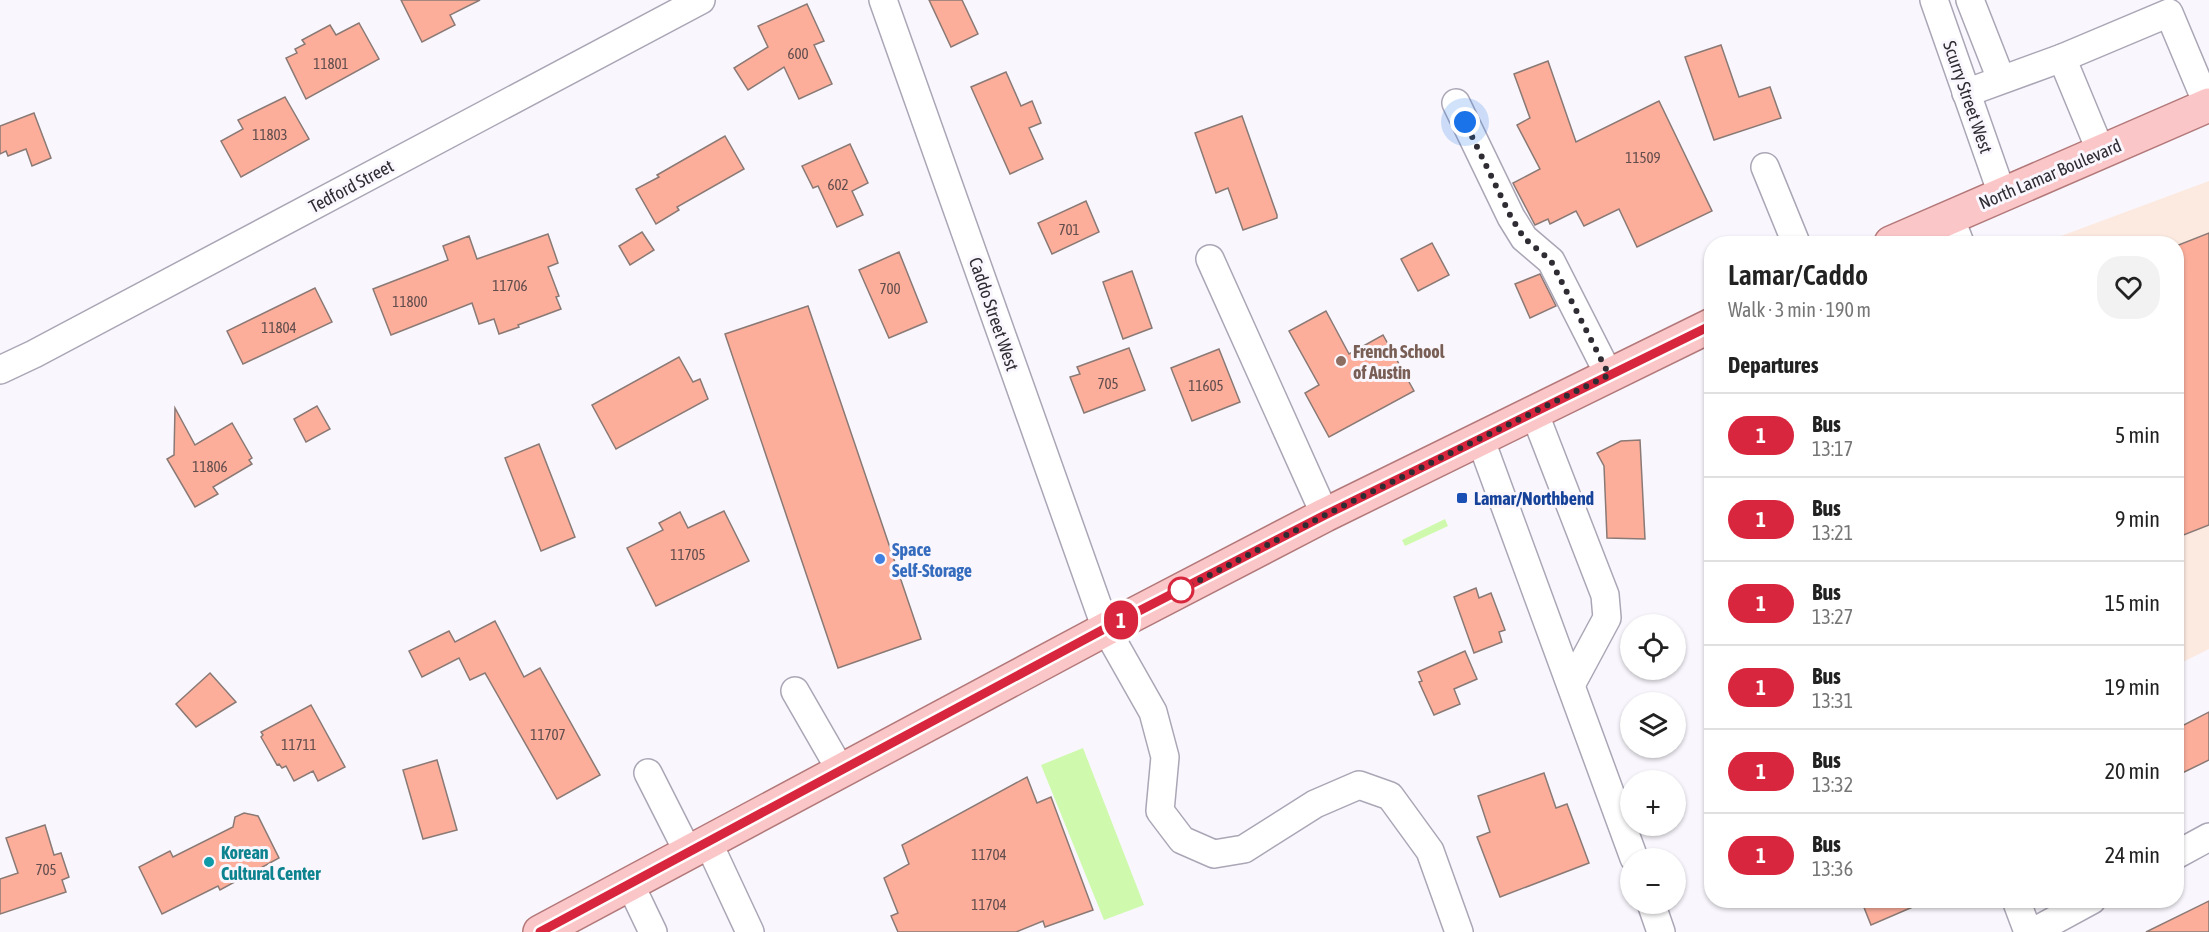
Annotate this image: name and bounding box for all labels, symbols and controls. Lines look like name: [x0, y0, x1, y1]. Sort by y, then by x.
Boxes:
street label: Scurry Street West: [1939, 38, 1997, 156]
house number: 600: [787, 45, 809, 62]
house number: 11801: [313, 55, 349, 72]
your location: [1450, 107, 1480, 137]
house number: 11803: [252, 126, 288, 143]
street label: North Lamar Boulevard: [1976, 134, 2124, 214]
house number: 11509: [1625, 149, 1661, 166]
street label: Tedford Street: [305, 155, 397, 217]
house number: 602: [827, 176, 849, 193]
house number: 701: [1058, 221, 1080, 238]
street label: Caddo Street West: [965, 254, 1023, 374]
button: heart: [2097, 256, 2160, 319]
text: Lamar/Caddo: [1728, 259, 1868, 291]
house number: 11706: [492, 277, 528, 294]
house number: 700: [879, 280, 901, 297]
house number: 11800: [392, 293, 428, 310]
text: Walk · 3 min · 190 m: [1728, 298, 1871, 321]
house number: 11804: [261, 319, 297, 336]
place label: French School of Austin: [1353, 341, 1445, 383]
text: Departures: [1728, 352, 1818, 378]
marker: French School of Austin: [1334, 354, 1348, 368]
house number: 705: [1097, 375, 1119, 392]
house number: 11605: [1188, 377, 1224, 394]
text: Bus: [1812, 411, 1841, 437]
text: 5 min: [2115, 422, 2160, 448]
text: 1: [1756, 423, 1766, 447]
text: 13:17: [1812, 437, 1853, 460]
house number: 11806: [192, 458, 228, 475]
place label: Lamar/Northbend: [1474, 488, 1594, 509]
marker: Lamar/Northbend: [1455, 491, 1469, 505]
text: Bus: [1812, 495, 1841, 521]
text: 9 min: [2115, 506, 2160, 532]
text: 1: [1756, 507, 1766, 531]
text: 13:21: [1812, 521, 1853, 544]
place label: Space Self-Storage: [892, 539, 972, 581]
house number: 11705: [670, 546, 706, 563]
marker: Space Self-Storage: [873, 552, 887, 566]
unlabelled marker: [1168, 577, 1194, 603]
text: Bus: [1812, 579, 1841, 605]
text: 15 min: [2105, 590, 2160, 616]
text: 1: [1756, 591, 1766, 615]
line badge: 1: [1102, 600, 1140, 640]
text: 13:27: [1812, 605, 1853, 628]
text: 1: [1116, 608, 1126, 632]
map controls: [1620, 614, 1686, 914]
button: locate: [1620, 614, 1686, 680]
text: Bus: [1812, 663, 1841, 689]
text: 19 min: [2105, 674, 2160, 700]
text: 1: [1756, 675, 1766, 699]
text: 13:31: [1812, 689, 1853, 712]
button: layers: [1620, 692, 1686, 758]
house number: 11707: [530, 726, 566, 743]
house number: 11711: [281, 736, 317, 753]
text: Bus: [1812, 747, 1841, 773]
text: 20 min: [2105, 758, 2160, 784]
text: 1: [1756, 759, 1766, 783]
button: +: [1620, 770, 1686, 836]
text: 13:32: [1812, 773, 1853, 796]
text: Bus: [1812, 831, 1841, 857]
place label: Korean Cultural Center: [221, 842, 321, 884]
text: 24 min: [2105, 842, 2160, 868]
text: 1: [1756, 843, 1766, 867]
house number: 11704: [971, 846, 1007, 863]
button: −: [1620, 848, 1686, 914]
marker: Korean Cultural Center: [202, 855, 216, 869]
text: 13:36: [1812, 857, 1853, 880]
house number: 705: [35, 861, 57, 878]
house number: 11704: [971, 896, 1007, 913]

